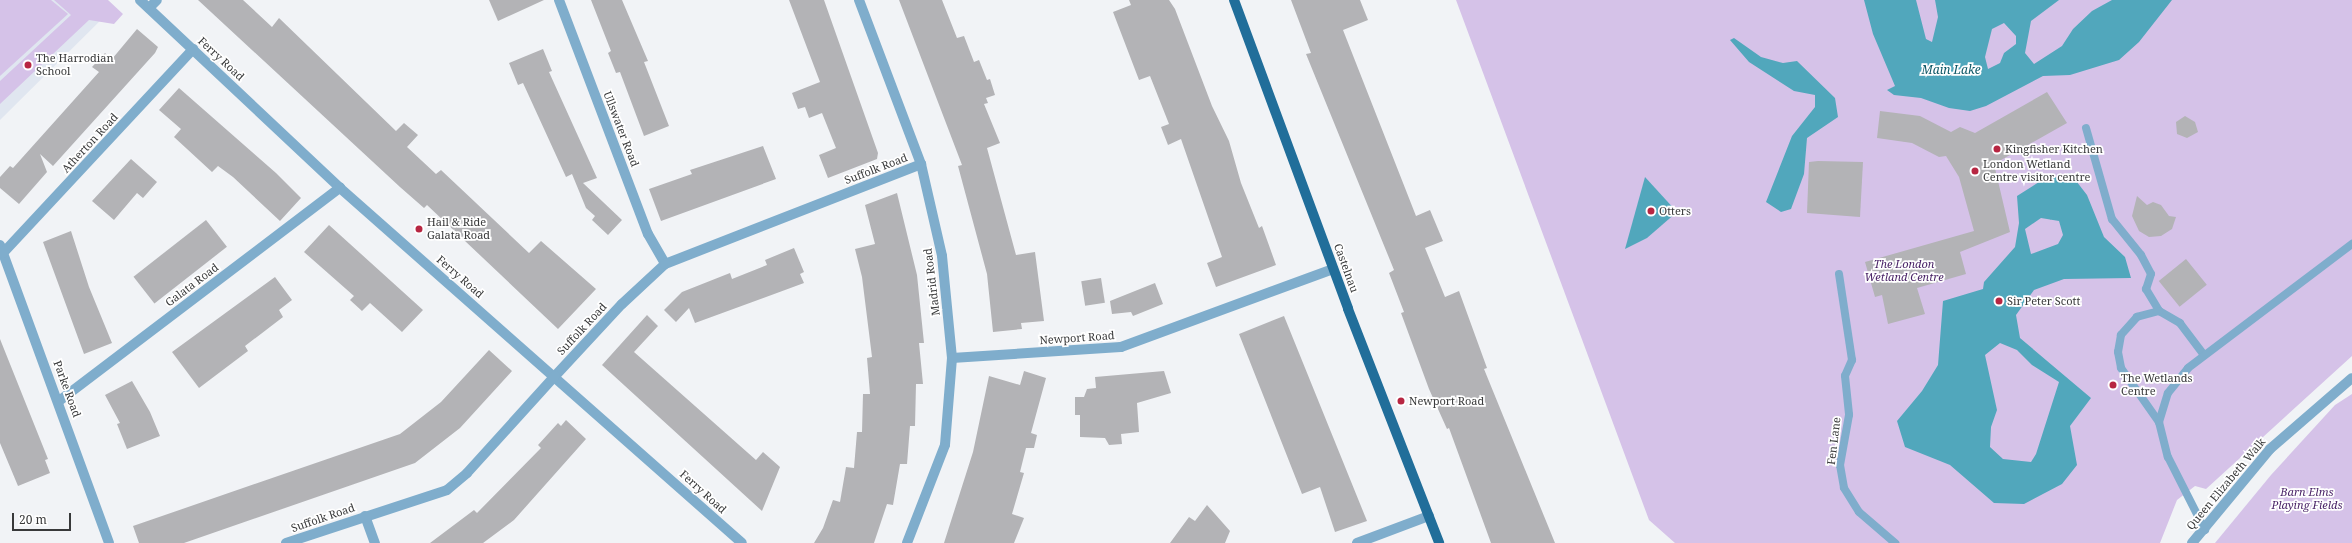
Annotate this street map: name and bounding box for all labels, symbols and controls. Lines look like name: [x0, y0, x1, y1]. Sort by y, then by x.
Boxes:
street label: Ferry Road: [195, 34, 247, 84]
place label: The Harrodian School: [36, 52, 114, 78]
marker: The Harrodian School: [23, 60, 33, 70]
water label: Main Lake: [1921, 63, 1981, 77]
street label: Ullswater Road: [601, 89, 641, 169]
street label: Atherton Road: [59, 111, 121, 175]
place label: Kingfisher Kitchen: [2005, 142, 2103, 156]
marker: Kingfisher Kitchen: [1992, 144, 2002, 154]
street label: Suffolk Road: [843, 151, 909, 187]
place label: London Wetland Centre visitor centre: [1983, 158, 2090, 184]
marker: London Wetland Centre visitor centre: [1970, 166, 1980, 176]
place label: Otters: [1659, 204, 1691, 218]
marker: Otters: [1646, 206, 1656, 216]
place label: Hail & Ride Galata Road: [427, 216, 490, 242]
marker: Hail & Ride Galata Road: [414, 224, 424, 234]
street label: Castelnau: [1331, 242, 1361, 294]
street label: Madrid Road: [921, 247, 943, 317]
street label: Ferry Road: [434, 253, 486, 301]
park label: The London Wetland Centre: [1864, 258, 1944, 284]
street label: Galata Road: [163, 261, 221, 309]
place label: Sir Peter Scott: [2007, 294, 2080, 308]
marker: Sir Peter Scott: [1994, 296, 2004, 306]
street label: Suffolk Road: [555, 300, 609, 358]
street label: Newport Road: [1039, 329, 1115, 347]
street label: Parke Road: [51, 359, 83, 419]
place label: The Wetlands Centre: [2121, 372, 2192, 398]
marker: The Wetlands Centre: [2108, 380, 2118, 390]
place label: Newport Road: [1409, 394, 1484, 408]
marker: Newport Road: [1396, 396, 1406, 406]
street label: Fen Lane: [1825, 416, 1843, 466]
street label: Queen Elizabeth Walk: [2184, 435, 2268, 533]
street label: Ferry Road: [677, 468, 729, 516]
park label: Barn Elms Playing Fields: [2271, 486, 2343, 512]
street label: Suffolk Road: [289, 501, 357, 535]
scale bar: [14, 505, 73, 531]
text: 20 m: [19, 511, 47, 528]

